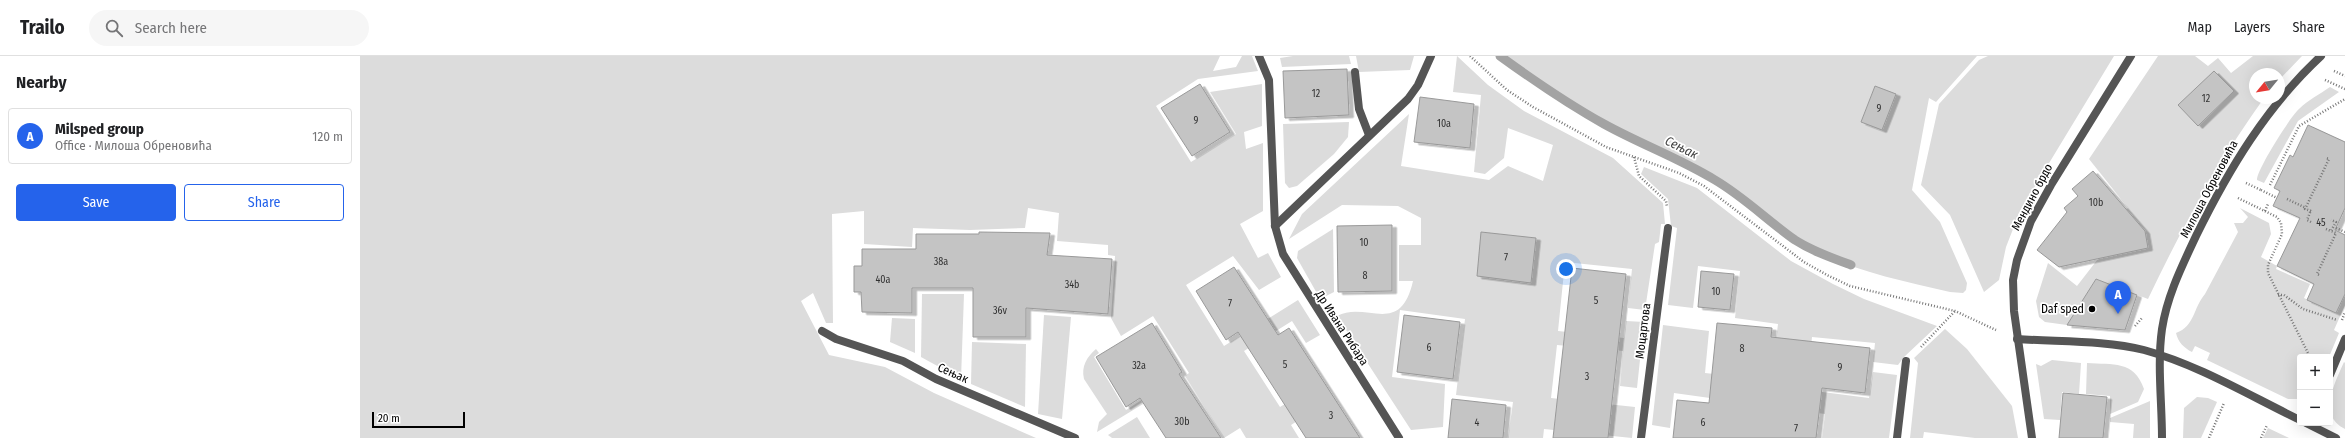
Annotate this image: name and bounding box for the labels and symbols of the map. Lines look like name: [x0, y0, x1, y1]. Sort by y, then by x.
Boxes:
north arrow: [2249, 68, 2285, 104]
house number: 12: [1312, 88, 1321, 100]
house number: 12: [2202, 93, 2211, 105]
house number: 9: [1877, 103, 1882, 115]
house number: 9: [1194, 115, 1199, 127]
house number: 10a: [1437, 118, 1451, 130]
water label: Сењак: [1663, 133, 1701, 162]
street label: Милоша Обреновића: [2177, 138, 2241, 240]
street label: Мендино брдо: [2009, 161, 2055, 233]
house number: 10b: [2089, 197, 2103, 209]
house number: 45: [2316, 217, 2326, 229]
house number: 10: [1359, 237, 1369, 249]
house number: 7: [1504, 252, 1508, 264]
house number: 38a: [934, 256, 948, 268]
your location: [1556, 259, 1576, 279]
house number: 8: [1363, 270, 1368, 282]
house number: 40a: [876, 274, 891, 286]
house number: 34b: [1065, 279, 1079, 291]
pin: A: [2105, 281, 2131, 314]
house number: 10: [1711, 286, 1721, 298]
street label: Др Ивана Рибара: [1312, 287, 1372, 368]
house number: 5: [1594, 295, 1599, 307]
house number: 7: [1228, 298, 1232, 310]
street label: Моцартова: [1633, 302, 1653, 360]
place label: Daf sped: [2041, 302, 2084, 316]
marker: Daf sped: [2087, 304, 2097, 314]
house number: 36v: [993, 305, 1007, 317]
house number: 6: [1427, 342, 1432, 354]
house number: 8: [1740, 343, 1745, 355]
house number: 5: [1283, 359, 1288, 371]
street label: Сењак: [936, 360, 971, 386]
house number: 32a: [1132, 360, 1146, 372]
house number: 9: [1838, 362, 1843, 374]
house number: 3: [1585, 371, 1590, 383]
scale bar: [372, 410, 465, 429]
house number: 3: [1329, 410, 1334, 422]
house number: 30b: [1174, 416, 1190, 428]
house number: 4: [1475, 417, 1480, 429]
house number: 6: [1701, 417, 1706, 429]
house number: 7: [1794, 423, 1798, 435]

